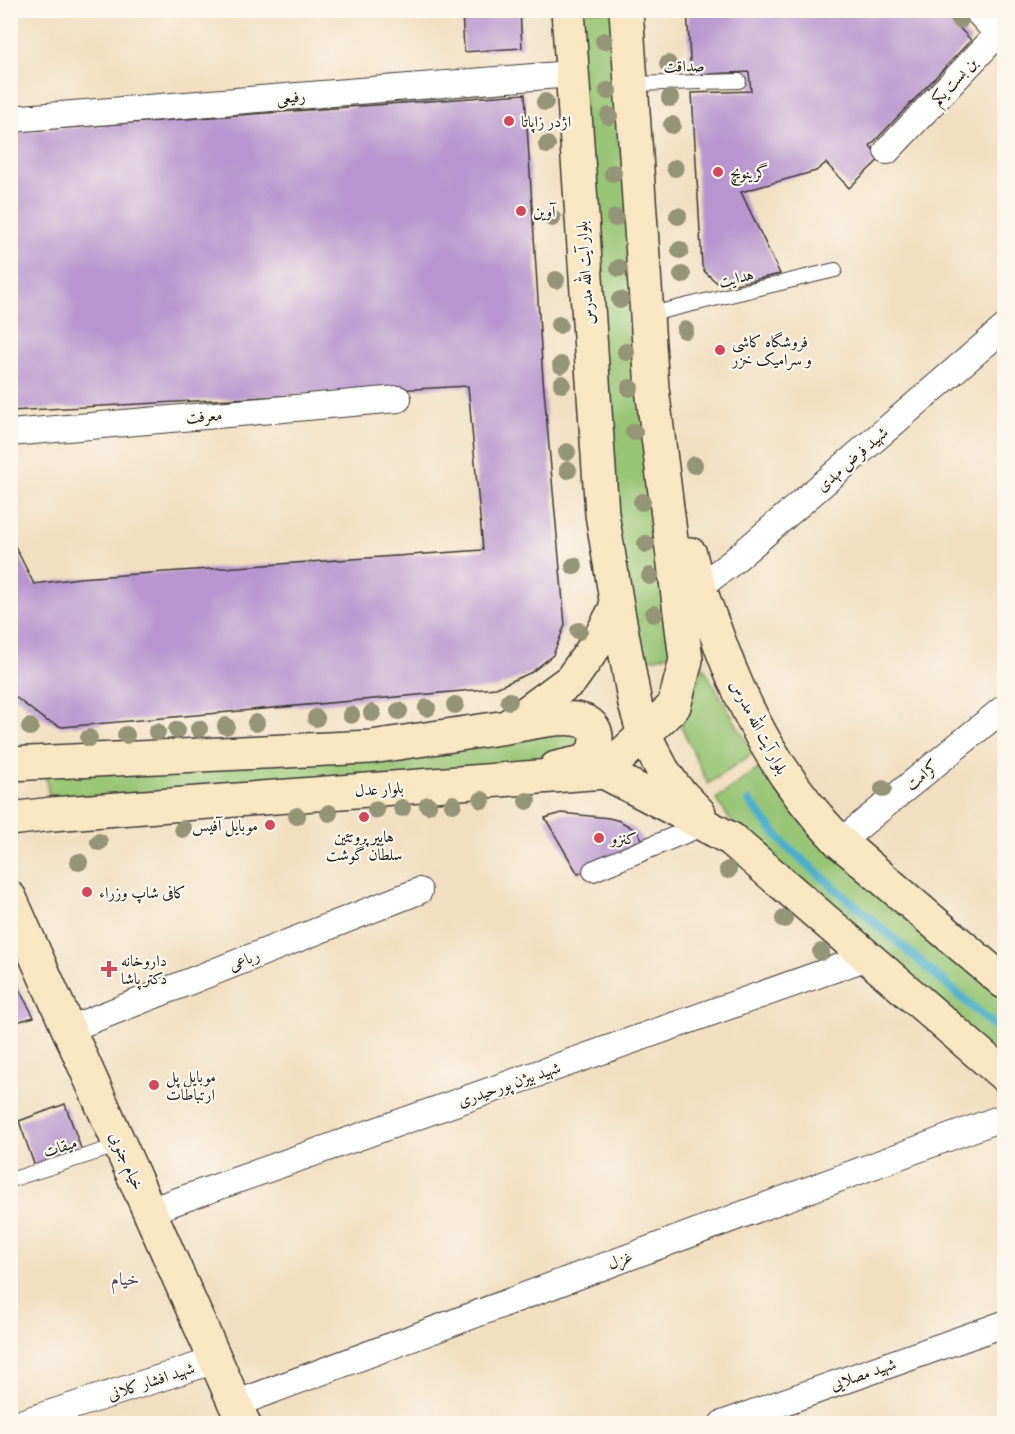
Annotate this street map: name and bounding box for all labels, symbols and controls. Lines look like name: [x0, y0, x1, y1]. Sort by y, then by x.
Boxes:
street label: بن بست یکم: [927, 53, 985, 113]
street label: صداقت: [663, 56, 705, 76]
street label: رفیعی: [276, 86, 307, 110]
place label: اژدر زاپاتا: [521, 112, 571, 133]
marker: اژدر زاپاتا: [502, 114, 516, 128]
place label: گرینویچ: [730, 162, 768, 186]
marker: گرینویچ: [711, 165, 725, 179]
place label: آوین: [533, 202, 557, 221]
marker: آوین: [514, 204, 528, 218]
street label: بلوار آیت الله مدرس: [569, 220, 599, 326]
street label: هدایت: [717, 265, 756, 292]
place label: فروشگاه کاشی و سرامیک خزر: [730, 331, 812, 370]
marker: فروشگاه کاشی و سرامیک خزر: [713, 343, 727, 357]
street label: معرفت: [185, 405, 223, 428]
street label: شهید فرض مهدی: [812, 423, 892, 496]
street label: بلوار آیت الله مدرس: [725, 675, 795, 778]
street label: کرامت: [902, 756, 943, 795]
street label: بلوار عدل: [354, 778, 404, 800]
marker: هایپر پروتئین سلطان گوشت: [357, 810, 371, 824]
place label: موبایل آفیس: [192, 816, 258, 837]
marker: موبایل آفیس: [263, 818, 277, 832]
place label: هایپر پروتئین سلطان گوشت: [326, 827, 402, 865]
place label: کنزو: [609, 829, 637, 848]
marker: کنزو: [592, 831, 606, 845]
place label: کافی شاپ وزراء: [99, 883, 186, 904]
marker: کافی شاپ وزراء: [80, 885, 94, 899]
street label: رباعی: [226, 945, 262, 975]
place label: داروخانه دکتر پاشا: [121, 951, 167, 990]
marker: داروخانه دکتر پاشا: [102, 962, 116, 976]
street label: شهید بیژن پورحیدری: [455, 1057, 564, 1112]
place label: موبایل پل ارتباطات: [166, 1067, 216, 1104]
marker: موبایل پل ارتباطات: [147, 1078, 161, 1092]
street label: خیام جنوبی: [101, 1129, 148, 1195]
street label: میقات: [41, 1133, 79, 1161]
street label: غزل: [605, 1247, 636, 1275]
district label: خیام: [111, 1268, 139, 1295]
street label: شهید مصلایی: [828, 1354, 899, 1395]
street label: شهید افشار کلانی: [105, 1358, 197, 1405]

